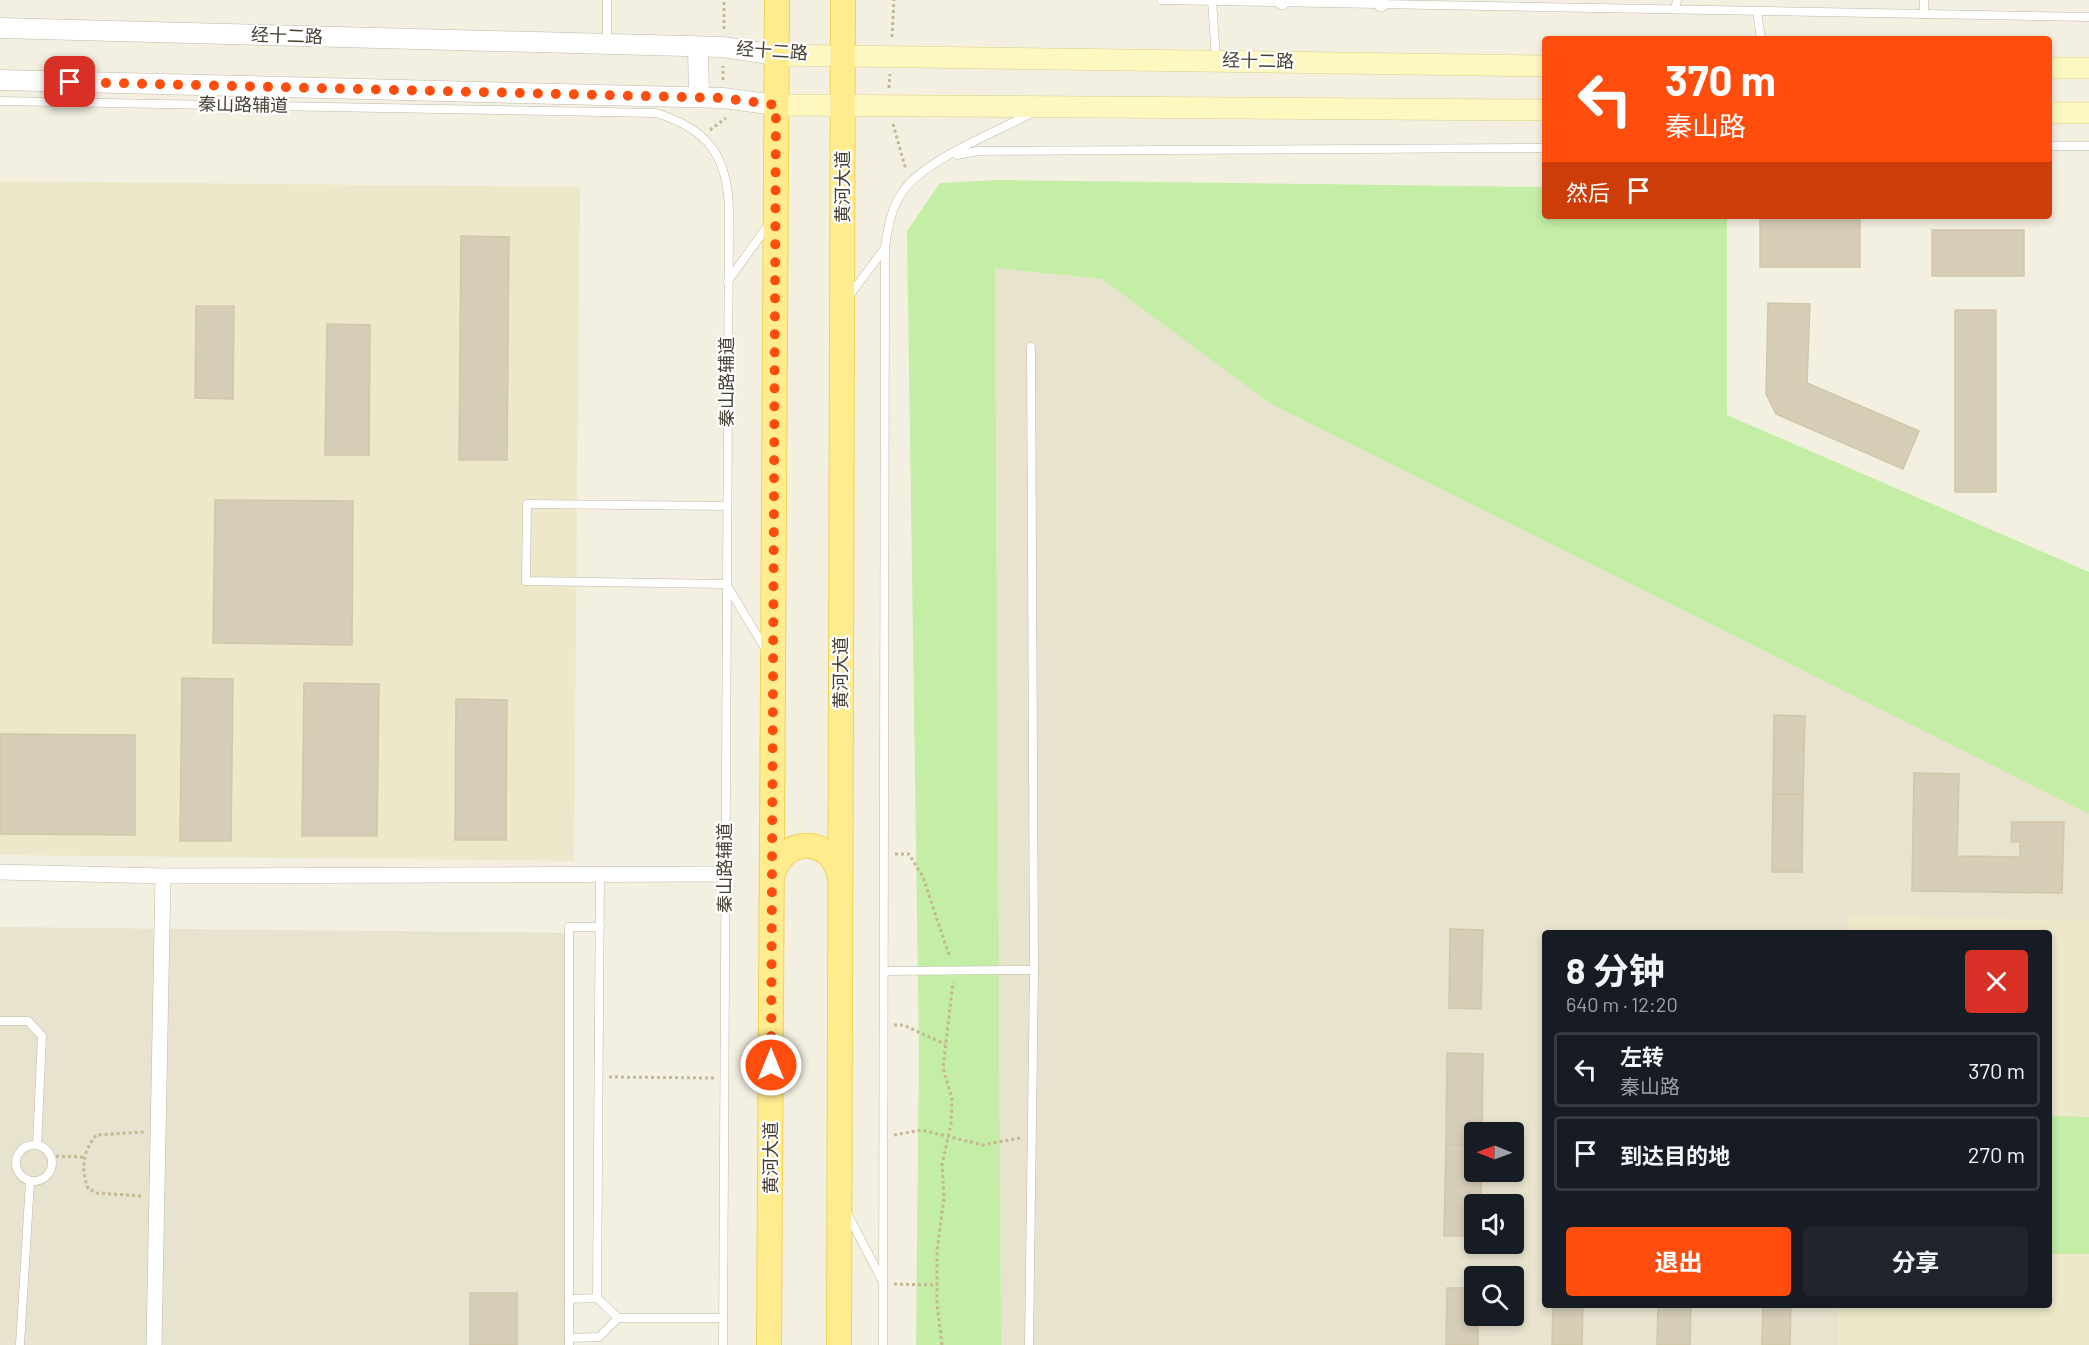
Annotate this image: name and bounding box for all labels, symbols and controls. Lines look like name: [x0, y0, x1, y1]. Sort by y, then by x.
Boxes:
street label: 经十二路: [251, 23, 323, 47]
street label: 经十二路: [735, 37, 809, 63]
street label: 经十二路: [1222, 48, 1294, 72]
text: 370 m: [1665, 54, 1776, 104]
pin: [44, 56, 95, 107]
icon: left: [1566, 60, 1644, 138]
icon: arrive: [53, 65, 86, 98]
street label: 秦山路辅道: [198, 92, 288, 116]
text: 秦山路: [1665, 109, 1746, 141]
street label: 黄河大道: [831, 151, 853, 223]
icon: arrive: [1622, 174, 1655, 207]
text: 然后: [1566, 179, 1610, 205]
street label: 秦山路辅道: [715, 337, 737, 427]
street label: 黄河大道: [829, 637, 851, 709]
street label: 秦山路辅道: [713, 823, 735, 913]
text: 8 分钟: [1566, 948, 1665, 991]
button: close: [1965, 950, 2028, 1013]
text: 640 m · 12:20: [1566, 992, 1678, 1016]
position arrow: [739, 1033, 803, 1097]
text: 左转: [1620, 1043, 1664, 1069]
icon: left: [1569, 1053, 1602, 1086]
text: 370 m: [1968, 1057, 2025, 1083]
text: 秦山路: [1620, 1074, 1680, 1098]
street label: 黄河大道: [759, 1122, 781, 1194]
north arrow: [1464, 1122, 1524, 1182]
map controls: [1464, 1122, 1524, 1326]
icon: arrive: [1569, 1137, 1602, 1170]
text: 270 m: [1968, 1141, 2025, 1167]
text: 到达目的地: [1620, 1142, 1730, 1168]
button: sound: [1464, 1194, 1524, 1254]
button: 退出: [1566, 1227, 1791, 1296]
button: 分享: [1803, 1227, 2028, 1296]
button: search: [1464, 1266, 1524, 1326]

